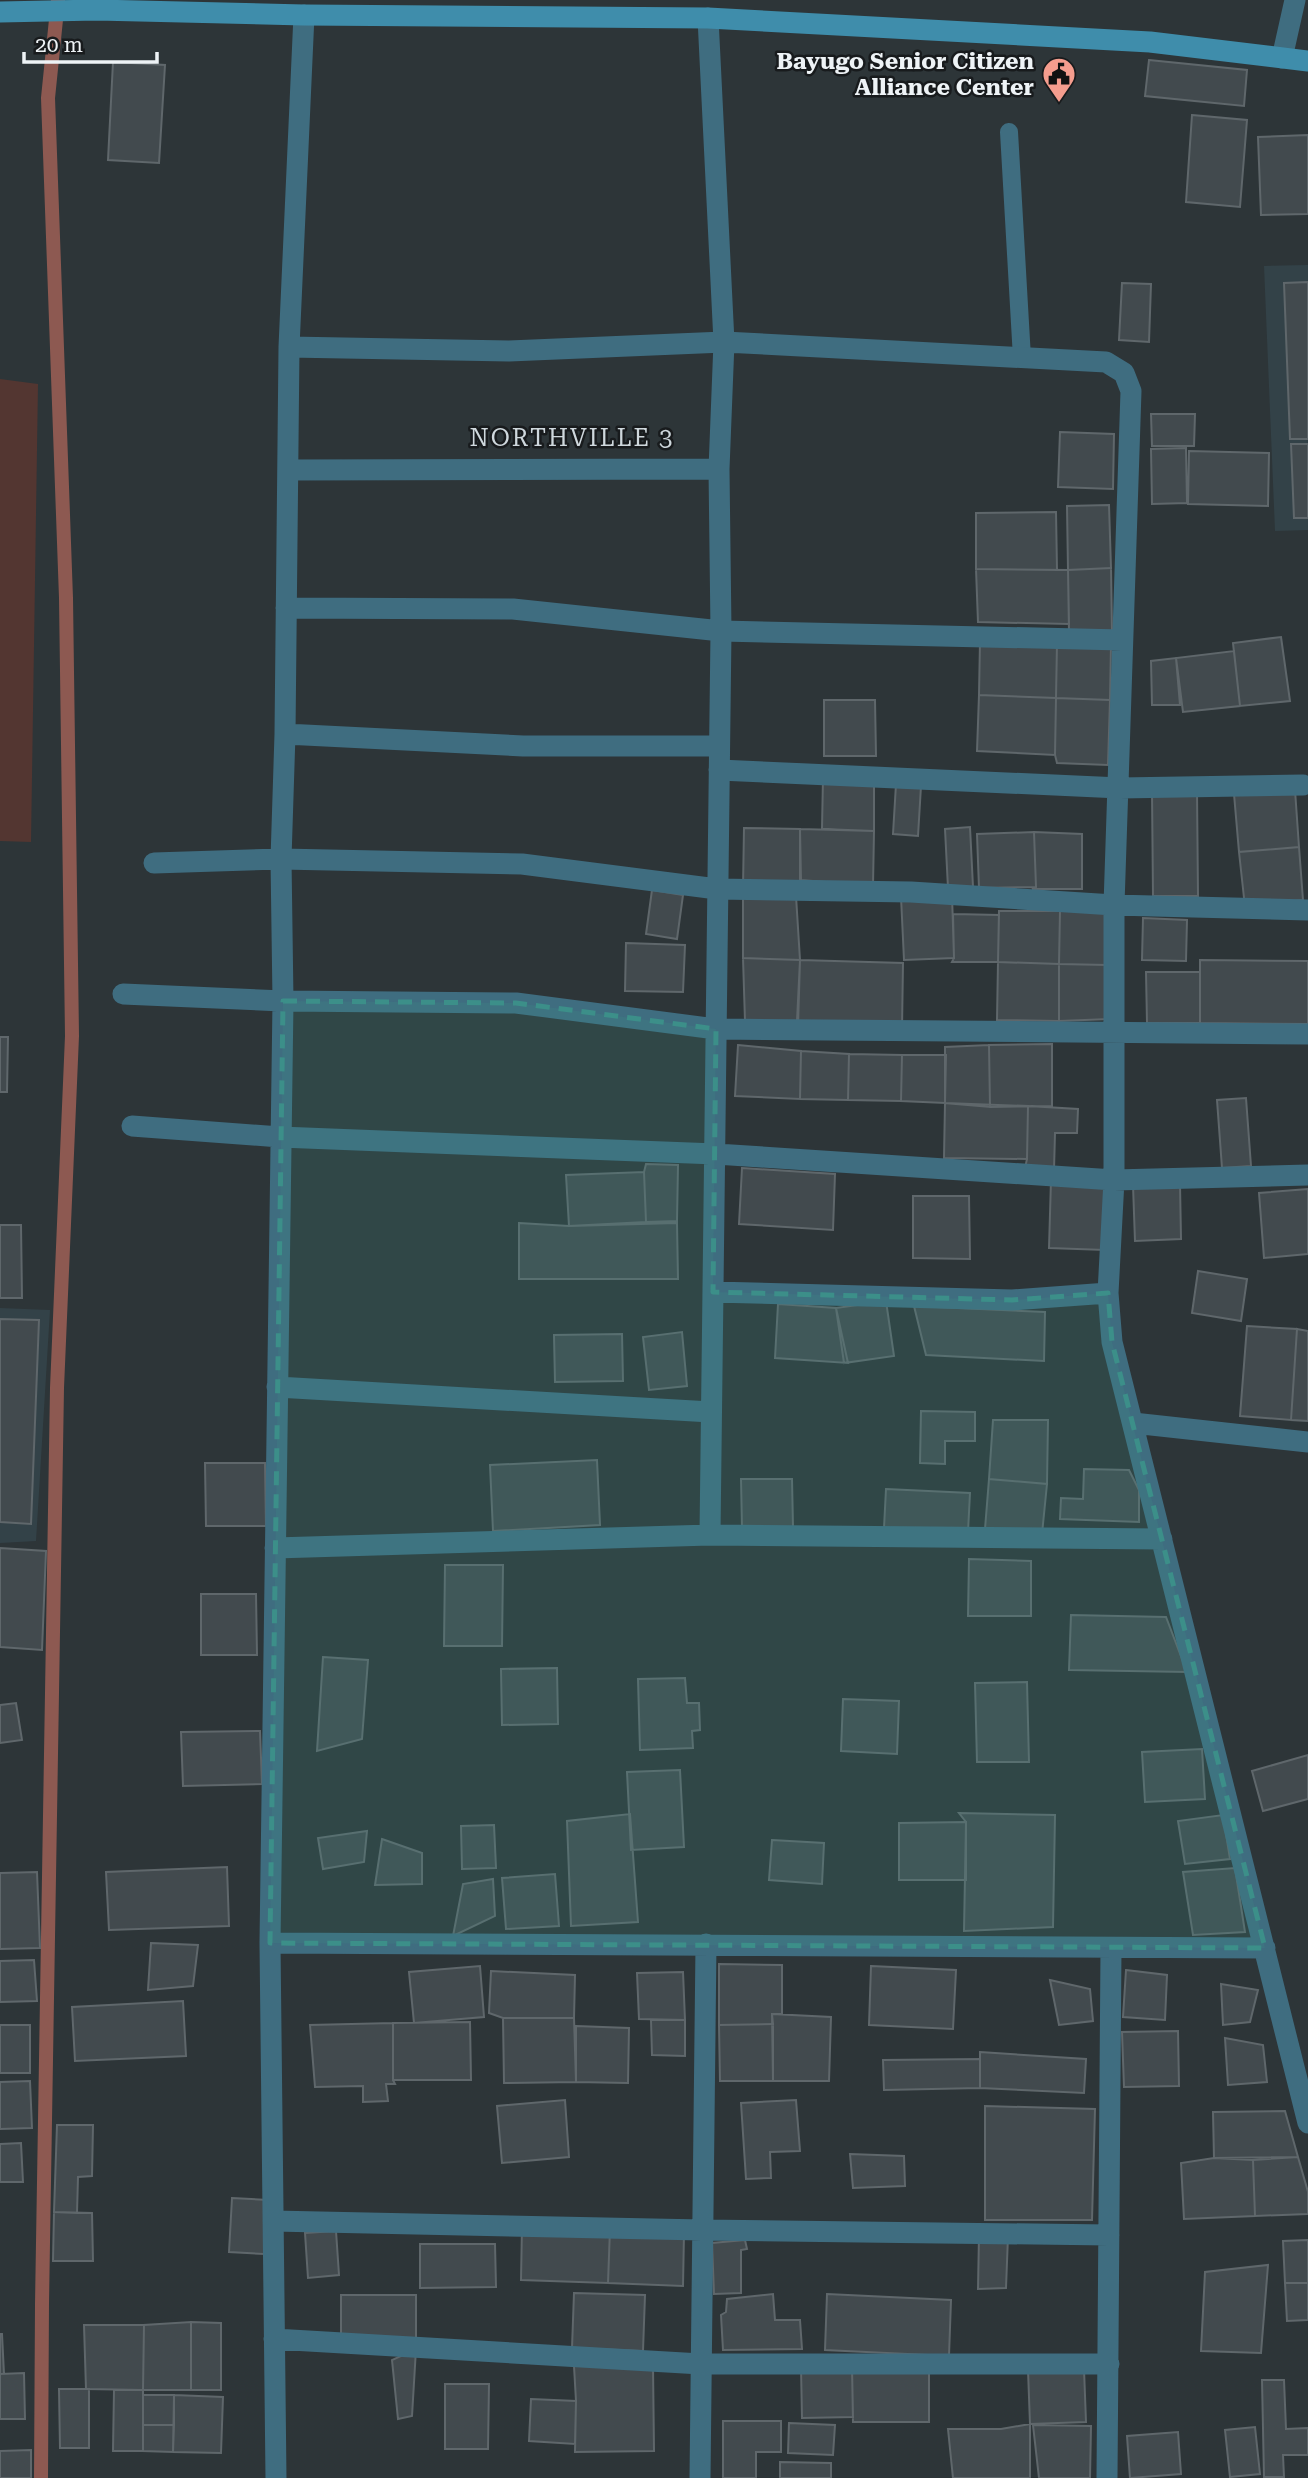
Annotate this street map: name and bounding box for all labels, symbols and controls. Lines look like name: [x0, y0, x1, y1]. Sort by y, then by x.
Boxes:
scale bar: [24, 21, 158, 65]
text: 20 m: [35, 33, 83, 57]
place label: Bayugo Senior Citizen Alliance Center: [776, 48, 1035, 101]
public building icon: Bayugo Senior Citizen Alliance Center: [1040, 55, 1078, 104]
district label: NORTHVILLE 3: [470, 424, 674, 452]

